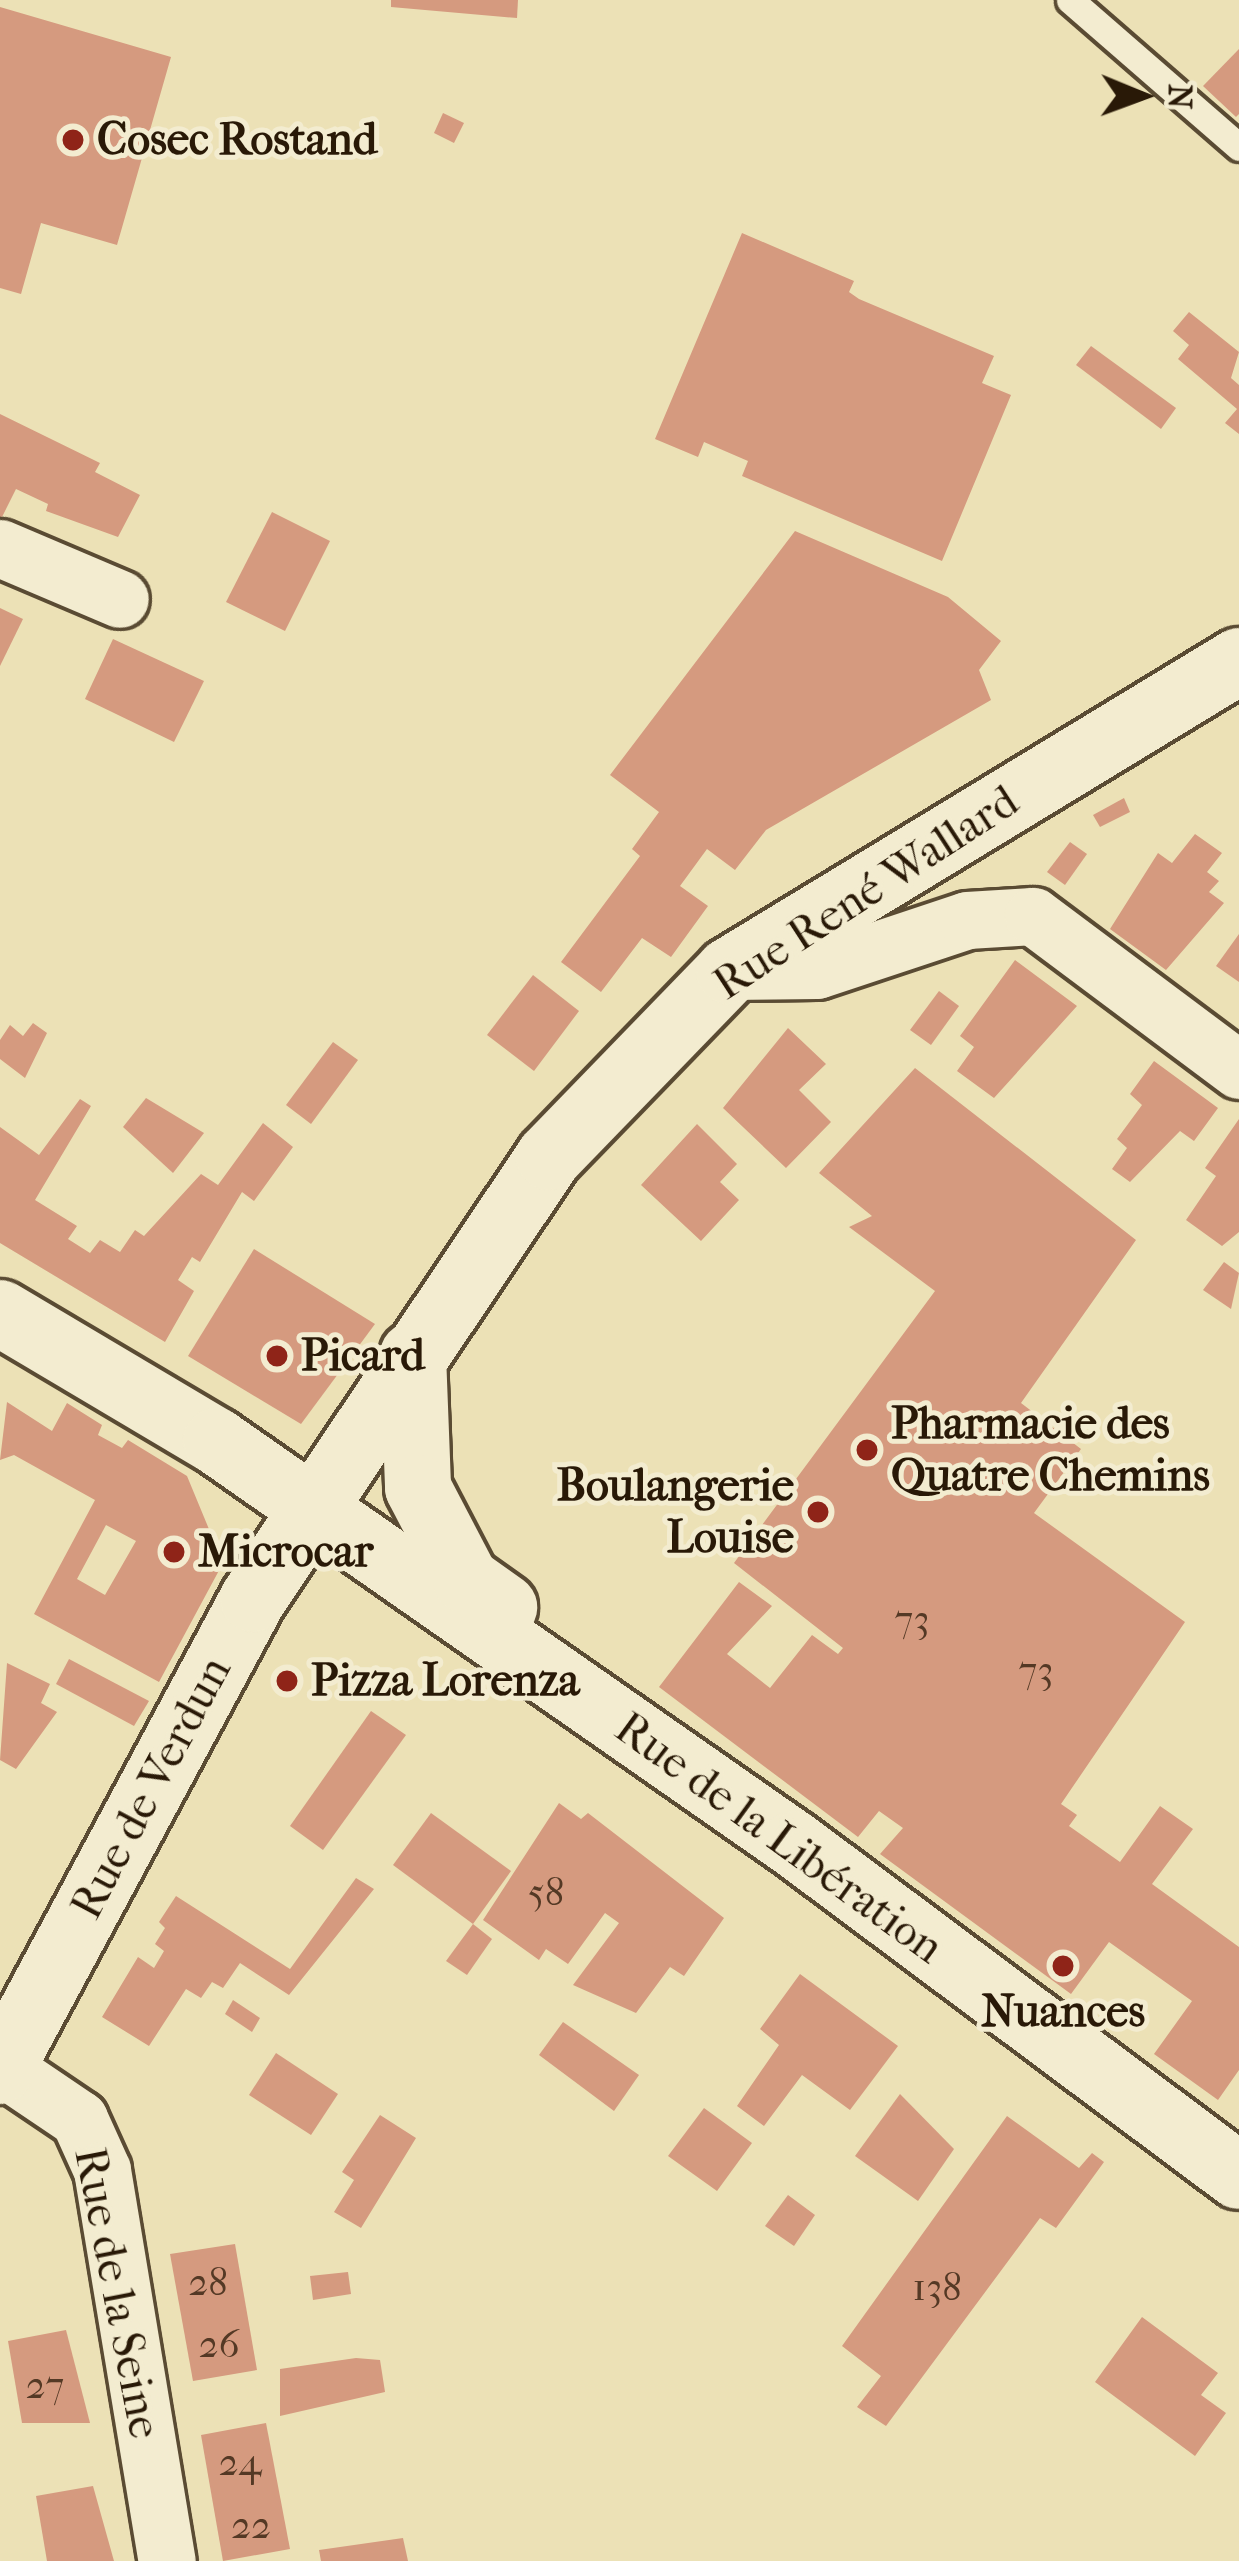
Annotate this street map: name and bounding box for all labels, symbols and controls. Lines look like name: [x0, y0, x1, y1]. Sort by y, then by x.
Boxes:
north arrow: [1083, 36, 1203, 156]
text: N: [1160, 84, 1199, 109]
place label: Cosec Rostand: [97, 113, 377, 167]
marker: Cosec Rostand: [60, 127, 86, 153]
street label: Rue René Wallard: [704, 775, 1028, 1011]
place label: Picard: [301, 1329, 425, 1383]
marker: Picard: [264, 1343, 290, 1369]
place label: Pharmacie des Quatre Chemins: [891, 1397, 1210, 1503]
marker: Pharmacie des Quatre Chemins: [854, 1437, 880, 1463]
place label: Boulangerie Louise: [557, 1459, 794, 1565]
marker: Boulangerie Louise: [805, 1499, 831, 1525]
place label: Microcar: [198, 1525, 373, 1579]
marker: Microcar: [161, 1539, 187, 1565]
house number: 73: [895, 1596, 929, 1642]
house number: 73: [1019, 1647, 1053, 1693]
street label: Rue de Verdun: [59, 1648, 243, 1928]
place label: Pizza Lorenza: [311, 1654, 580, 1708]
marker: Pizza Lorenza: [274, 1668, 300, 1694]
street label: Rue de la Libération: [605, 1701, 953, 1975]
house number: 58: [528, 1869, 564, 1915]
marker: Nuances: [1050, 1953, 1076, 1979]
place label: Nuances: [981, 1985, 1145, 2039]
street label: Rue de la Seine: [62, 2143, 172, 2443]
house number: 28: [188, 2259, 228, 2305]
house number: 138: [912, 2264, 962, 2310]
house number: 26: [198, 2321, 240, 2367]
house number: 27: [26, 2362, 64, 2408]
house number: 24: [218, 2439, 262, 2485]
house number: 22: [231, 2502, 271, 2548]

